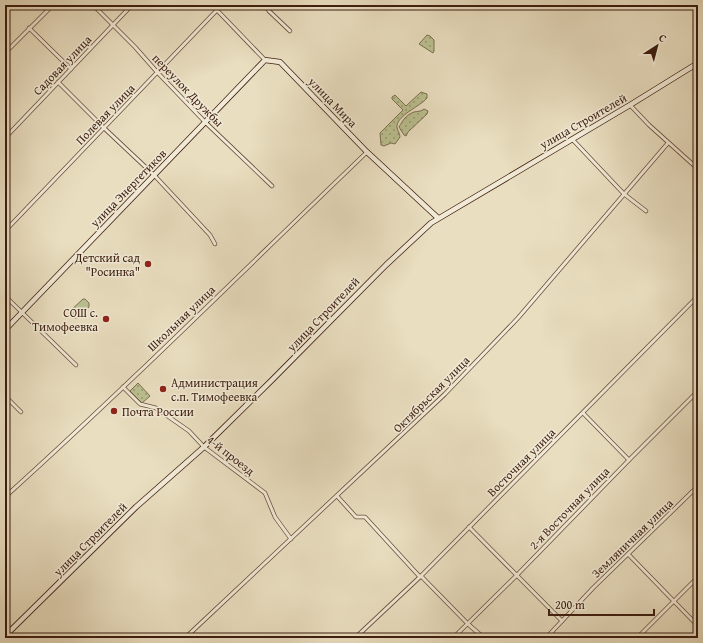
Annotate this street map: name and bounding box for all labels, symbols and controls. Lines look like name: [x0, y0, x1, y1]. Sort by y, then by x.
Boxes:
north arrow: [637, 26, 677, 66]
text: С: [656, 30, 670, 46]
street label: Садовая улица: [29, 31, 95, 99]
street label: переулок Дружбы: [149, 50, 228, 131]
street label: улица Мира: [304, 72, 361, 131]
street label: Полевая улица: [72, 80, 139, 148]
street label: улица Строителей: [535, 89, 630, 153]
street label: улица Энергетиков: [85, 145, 170, 232]
place label: Детский сад "Росинка": [74, 249, 140, 280]
marker: Детский сад "Росинка": [143, 259, 153, 269]
street label: улица Строителей: [282, 273, 363, 356]
street label: Школьная улица: [143, 281, 219, 355]
place label: СОШ с. Тимофеевка: [32, 304, 98, 335]
marker: СОШ с. Тимофеевка: [101, 314, 111, 324]
street label: Октябрьская улица: [389, 352, 473, 436]
place label: Администрация с.п. Тимофеевка: [171, 374, 258, 405]
marker: Администрация с.п. Тимофеевка: [158, 384, 168, 394]
place label: Почта России: [122, 403, 194, 420]
marker: Почта России: [109, 406, 119, 416]
street label: Восточная улица: [483, 424, 559, 500]
street label: 4-й проезд: [204, 431, 259, 479]
street label: 2-я Восточная улица: [525, 463, 613, 553]
street label: Земляничная улица: [587, 494, 677, 581]
street label: улица Строителей: [49, 498, 131, 580]
scale bar: [549, 591, 654, 617]
text: 200 m: [555, 596, 585, 613]

